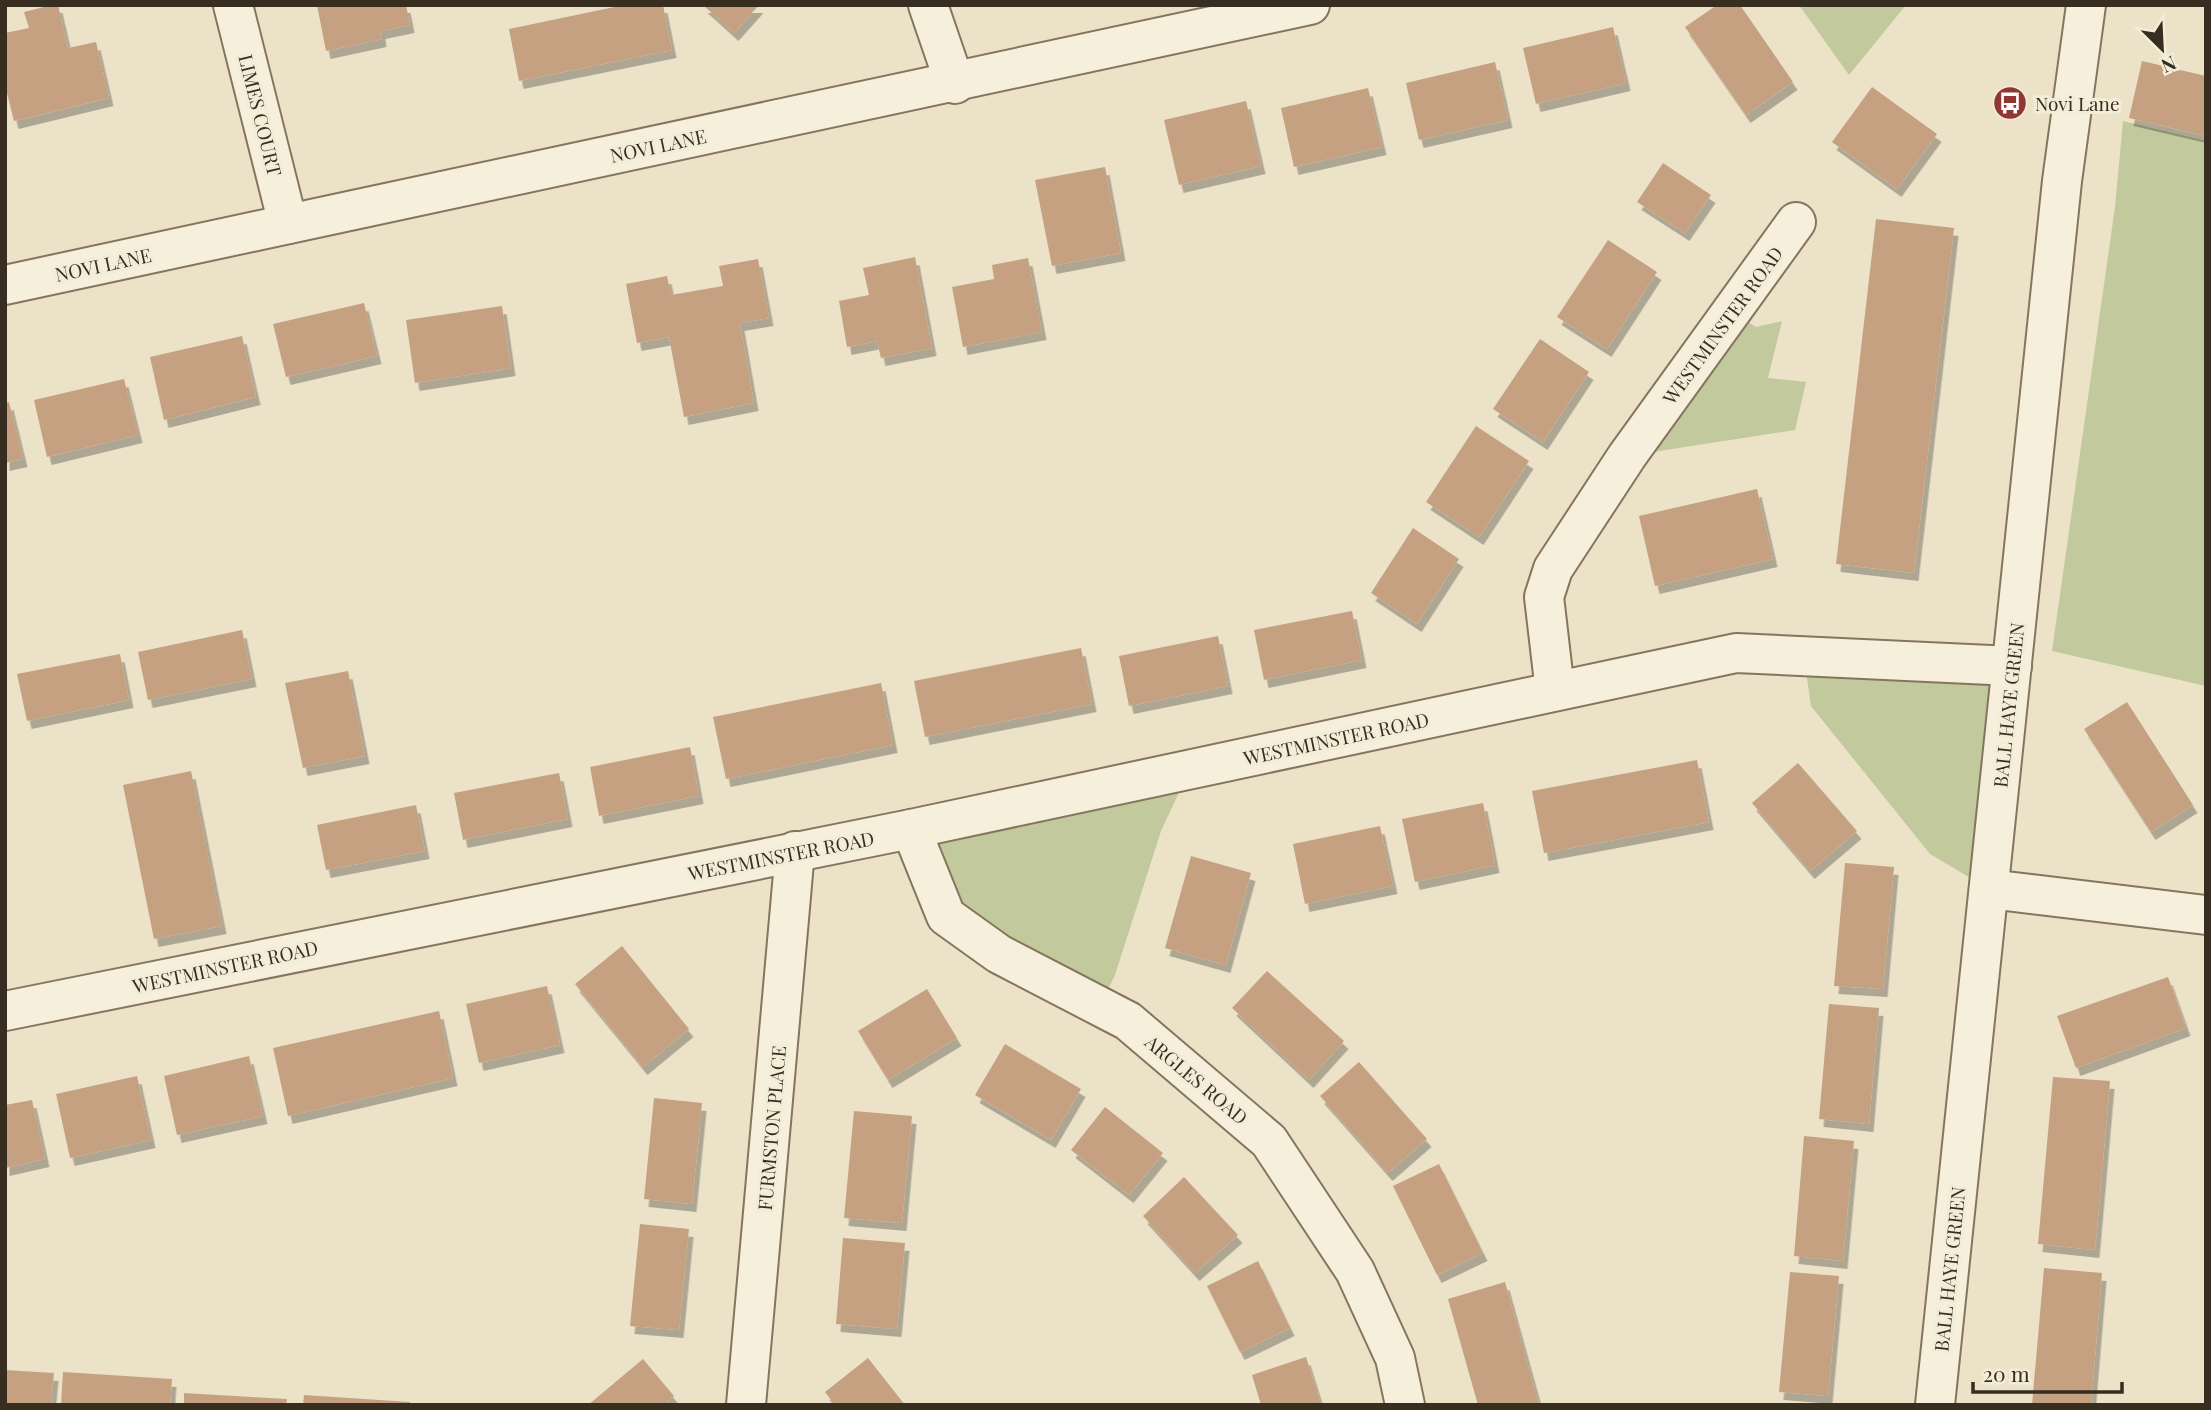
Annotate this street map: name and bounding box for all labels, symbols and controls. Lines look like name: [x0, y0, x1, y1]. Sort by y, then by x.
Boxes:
north arrow: [2127, 14, 2197, 84]
street label: LIMES COURT: [233, 51, 289, 179]
text: N: [2158, 51, 2181, 80]
bus stop icon: Novi Lane: [1991, 84, 2029, 122]
place label: Novi Lane: [2035, 90, 2120, 116]
street label: NOVI LANE: [607, 122, 709, 168]
street label: NOVI LANE: [52, 241, 154, 287]
street label: WESTMINSTER ROAD: [1655, 241, 1788, 410]
street label: BALL HAYE GREEN: [1986, 621, 2030, 789]
street label: WESTMINSTER ROAD: [1240, 706, 1431, 771]
street label: WESTMINSTER ROAD: [685, 824, 876, 886]
street label: WESTMINSTER ROAD: [129, 934, 320, 999]
street label: ARGLES ROAD: [1139, 1028, 1254, 1130]
street label: FURMSTON PLACE: [751, 1044, 791, 1212]
street label: BALL HAYE GREEN: [1927, 1185, 1971, 1353]
scale bar: [1973, 1350, 2122, 1394]
text: 20 m: [1983, 1359, 2030, 1387]

